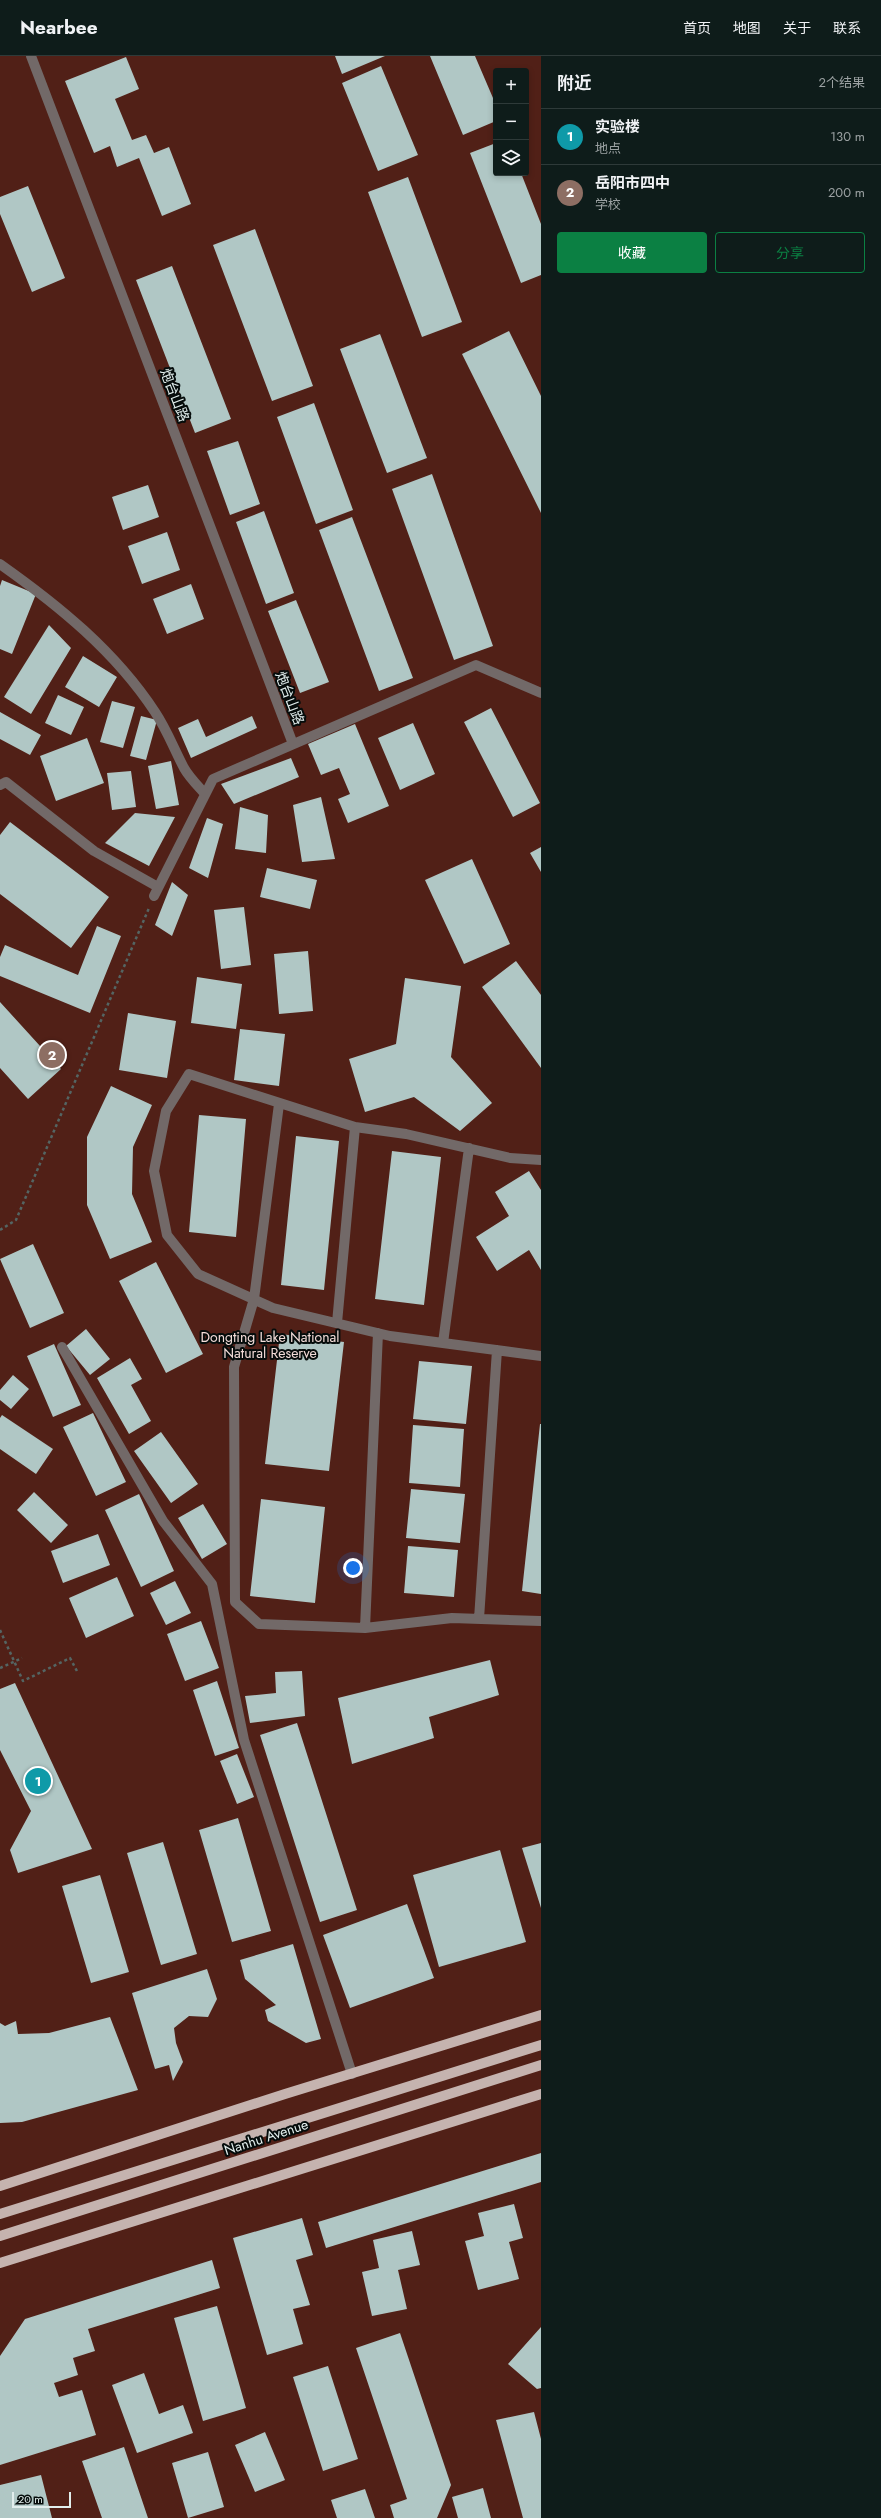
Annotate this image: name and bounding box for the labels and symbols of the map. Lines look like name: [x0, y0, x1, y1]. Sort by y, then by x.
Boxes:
street label: 炮台山路: [156, 365, 194, 425]
street label: 炮台山路: [271, 668, 309, 728]
pin: 2: [39, 1040, 65, 1070]
park label: Dongting Lake National Natural Reserve: [201, 1327, 339, 1363]
your location: [343, 1558, 363, 1578]
pin: 1: [25, 1766, 51, 1796]
street label: Nanhu Avenue: [221, 2114, 311, 2160]
scale bar: [12, 2490, 71, 2509]

